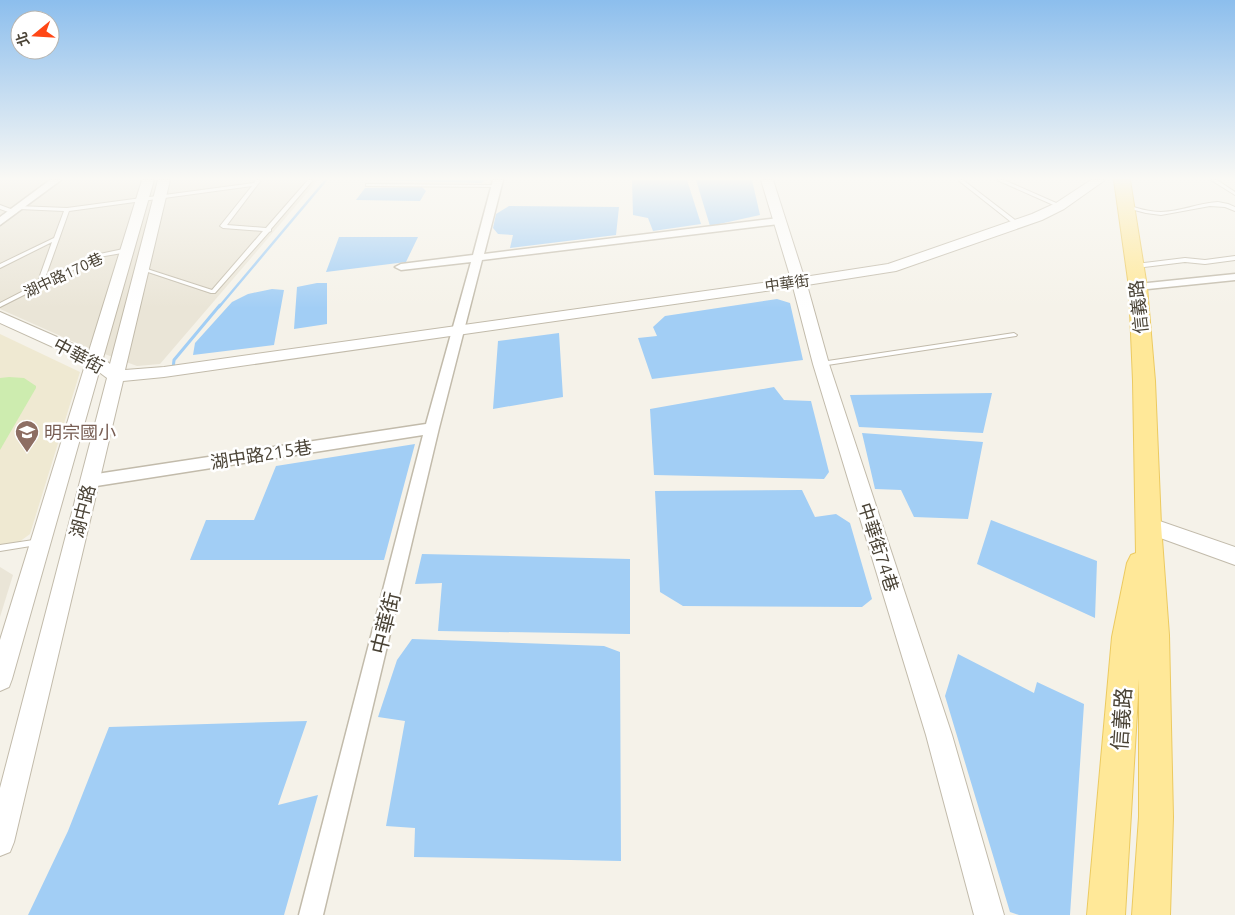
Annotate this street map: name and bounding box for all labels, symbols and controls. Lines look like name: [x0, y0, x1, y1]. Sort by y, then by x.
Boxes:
north arrow: [10, 10, 60, 60]
text: 北: [13, 30, 32, 48]
street label: 湖中路170巷: [21, 249, 105, 301]
street label: 中華街: [764, 271, 810, 295]
street label: 信義路: [1125, 279, 1151, 335]
street label: 中華街: [50, 333, 108, 377]
school or university icon: 明宗國小: [14, 419, 40, 453]
place label: 明宗國小: [44, 422, 116, 442]
street label: 湖中路215巷: [209, 436, 313, 472]
street label: 湖中路: [66, 482, 98, 540]
street label: 中華街74巷: [855, 500, 903, 594]
street label: 中華街: [366, 590, 404, 656]
street label: 信義路: [1107, 687, 1135, 751]

